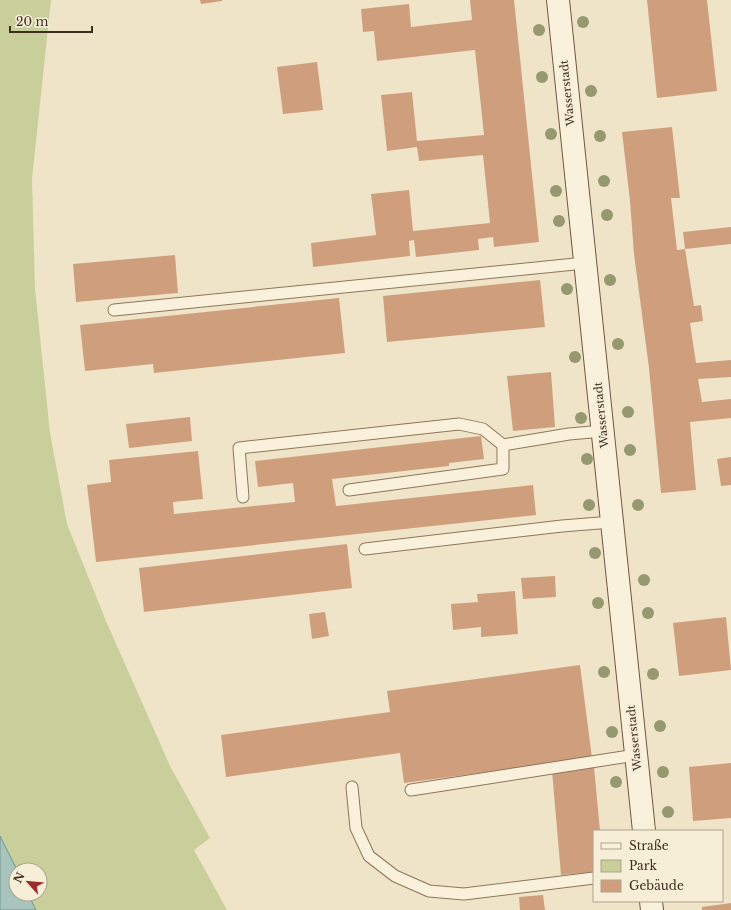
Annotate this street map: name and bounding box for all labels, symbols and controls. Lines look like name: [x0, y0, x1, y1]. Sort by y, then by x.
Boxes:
scale bar: [10, 8, 92, 34]
text: 20 m: [16, 14, 48, 29]
street label: Wasserstadt: [556, 58, 578, 128]
street label: Wasserstadt: [590, 380, 612, 450]
street label: Wasserstadt: [623, 703, 645, 773]
legend: [593, 830, 723, 902]
text: Straße: [629, 838, 669, 853]
text: Park: [629, 858, 657, 873]
north arrow: [8, 862, 48, 902]
text: N: [11, 869, 28, 885]
text: Gebäude: [629, 878, 684, 893]

